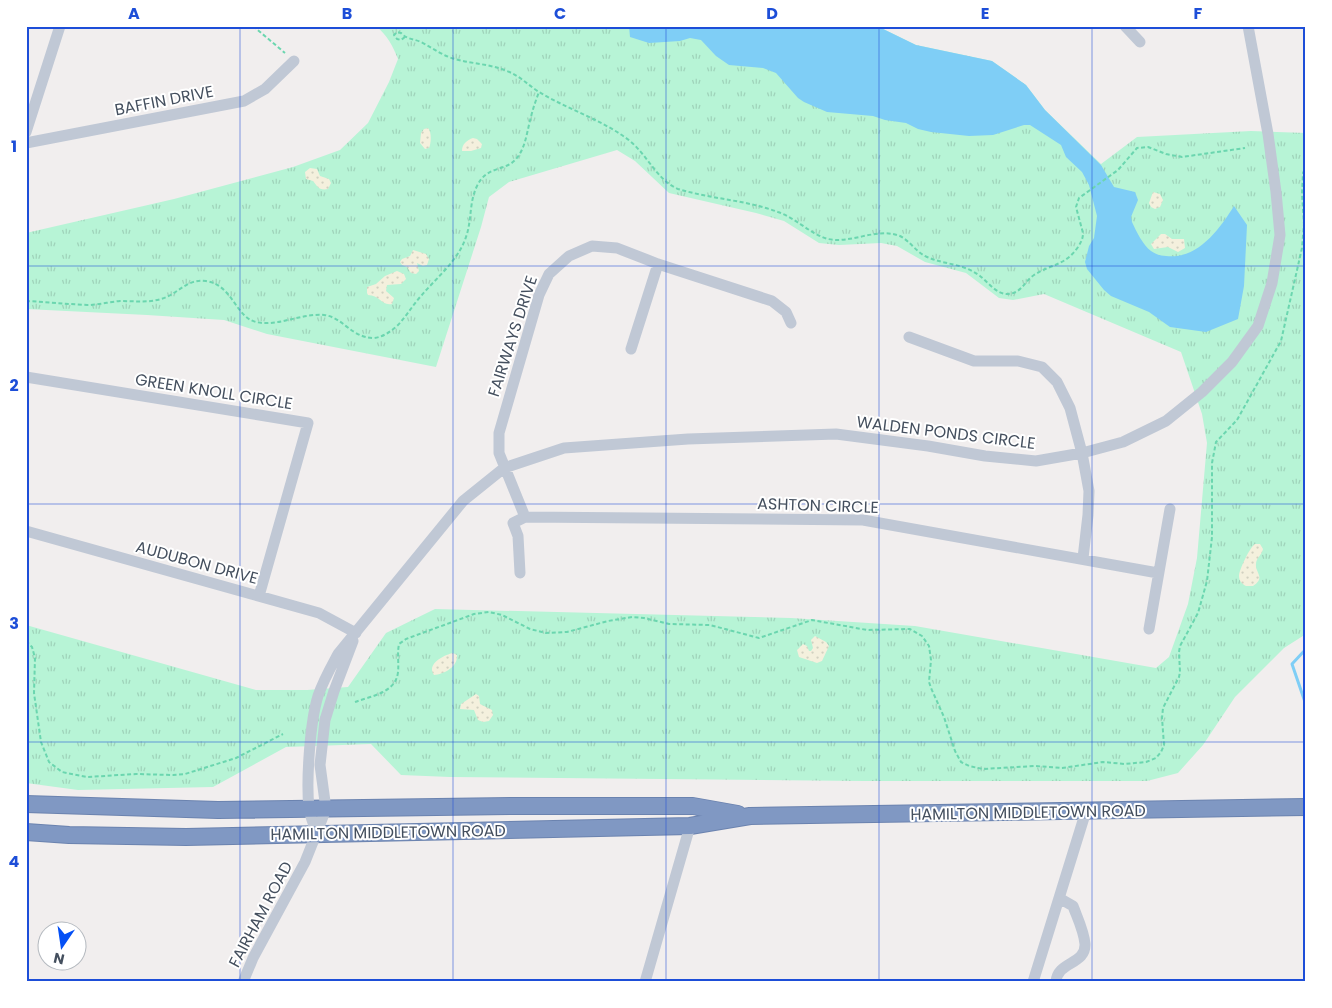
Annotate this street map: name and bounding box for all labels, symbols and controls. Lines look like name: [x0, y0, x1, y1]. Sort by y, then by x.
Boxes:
text: A: [128, 2, 140, 25]
text: B: [342, 2, 352, 25]
text: C: [554, 2, 566, 25]
text: D: [766, 2, 778, 25]
text: E: [981, 2, 989, 25]
text: F: [1194, 2, 1203, 25]
street label: BAFFIN DRIVE: [113, 80, 215, 121]
text: 1: [11, 135, 17, 158]
street label: FAIRWAYS DRIVE: [482, 273, 543, 400]
street label: GREEN KNOLL CIRCLE: [134, 368, 294, 415]
text: 2: [9, 374, 19, 397]
street label: WALDEN PONDS CIRCLE: [855, 410, 1037, 455]
street label: ASHTON CIRCLE: [757, 492, 879, 519]
street label: AUDUBON DRIVE: [133, 535, 261, 590]
text: 3: [9, 612, 19, 635]
street label: HAMILTON MIDDLETOWN ROAD: [910, 799, 1146, 826]
street label: HAMILTON MIDDLETOWN ROAD: [270, 819, 506, 846]
text: 4: [9, 850, 20, 873]
street label: FAIRHAM ROAD: [223, 857, 298, 971]
north arrow: [38, 920, 88, 970]
text: N: [52, 948, 66, 970]

